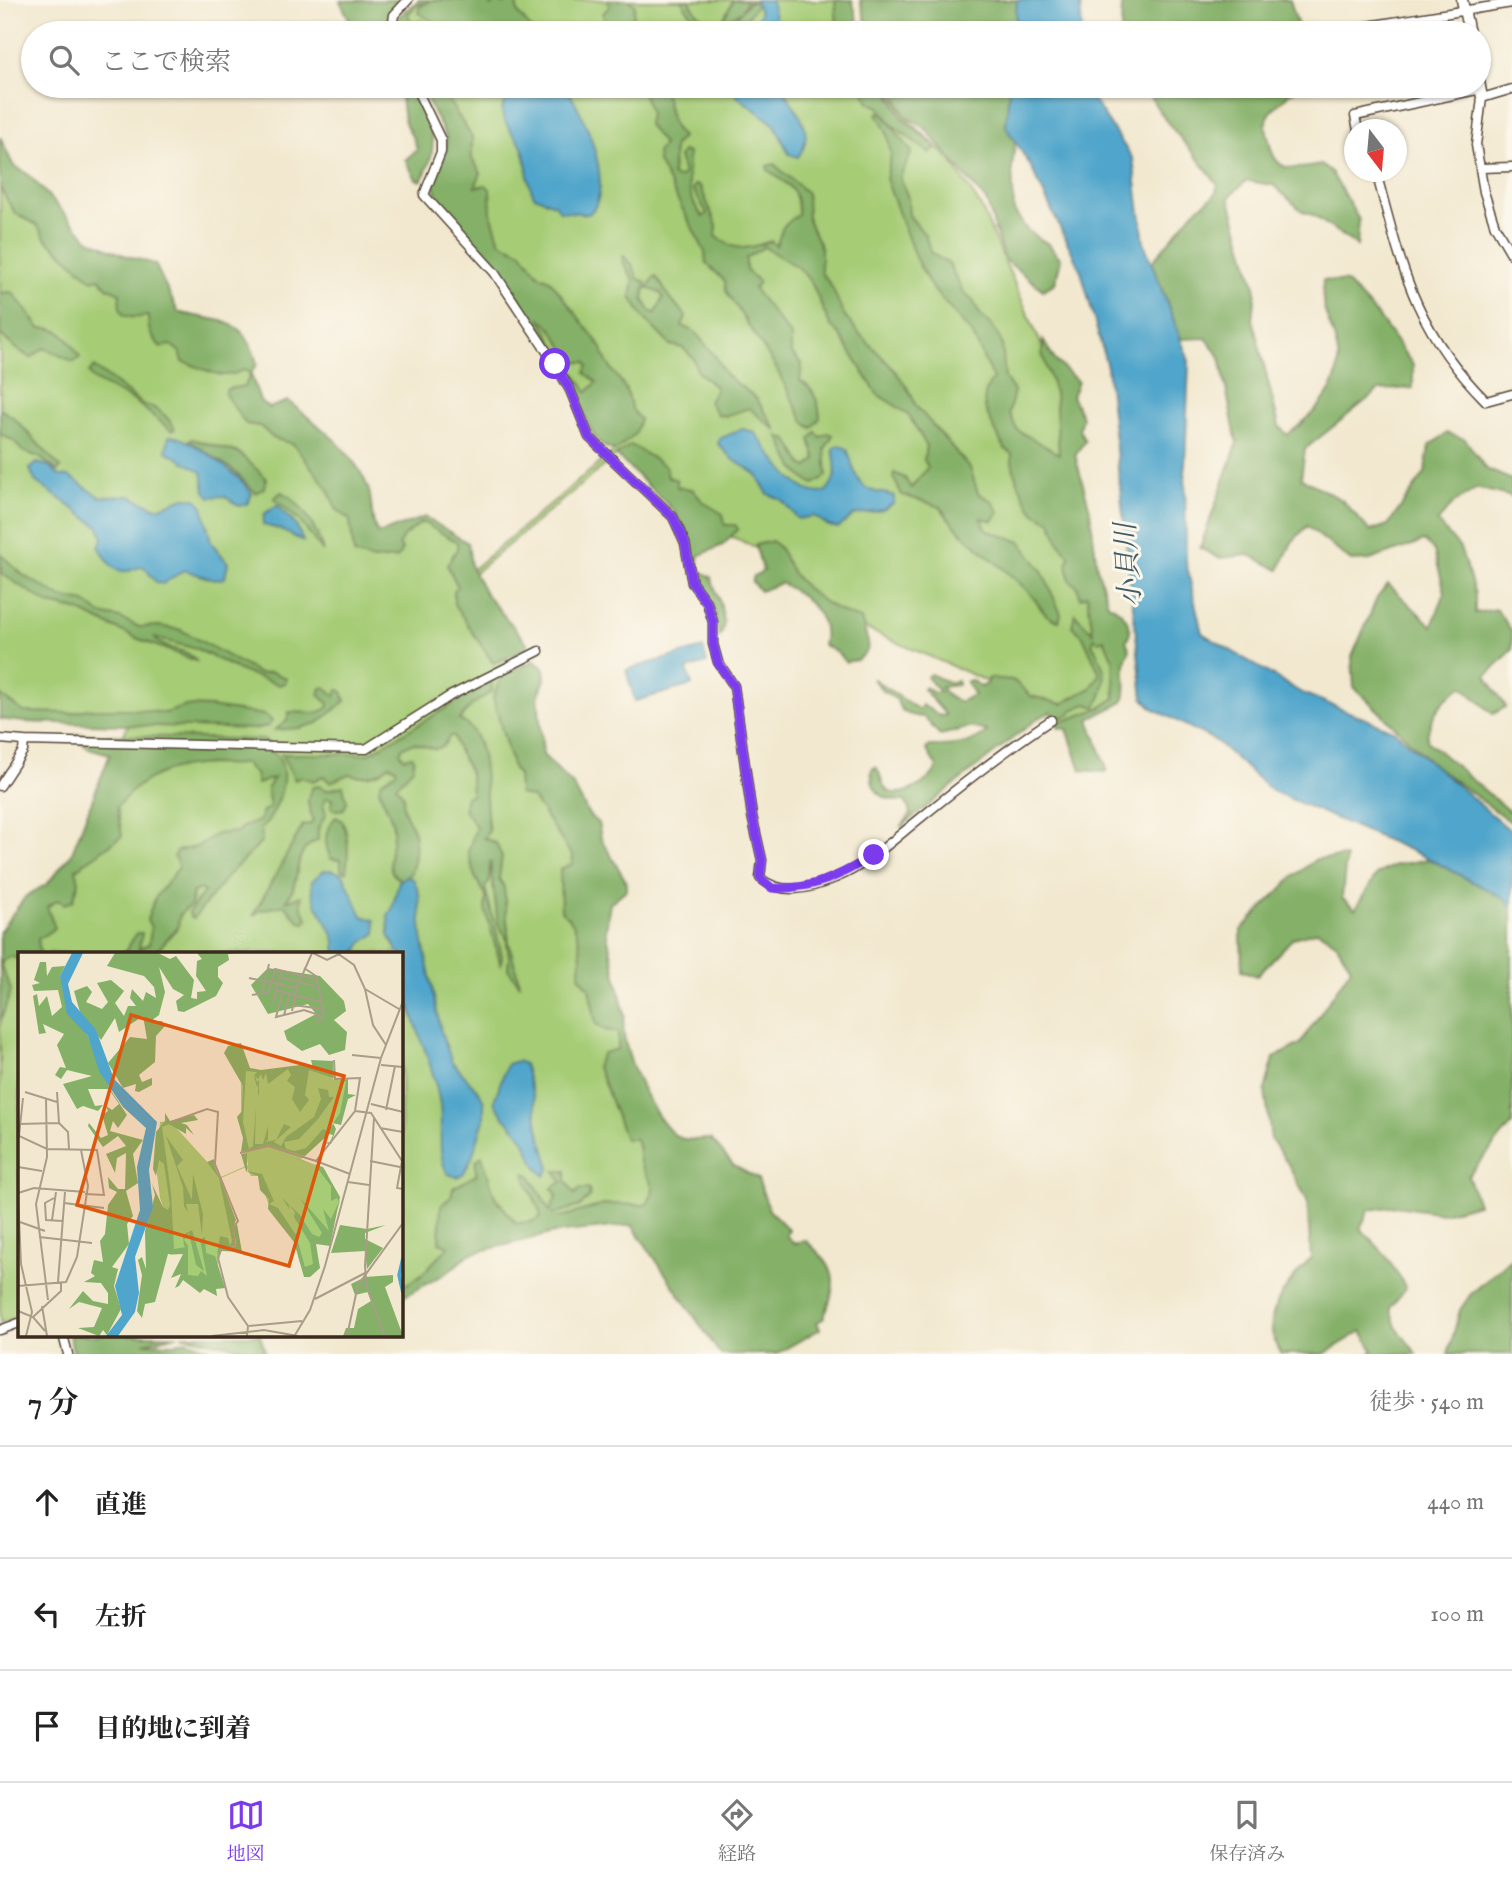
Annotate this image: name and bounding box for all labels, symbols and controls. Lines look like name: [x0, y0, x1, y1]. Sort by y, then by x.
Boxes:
search box: [21, 21, 1491, 98]
icon: search: [45, 41, 83, 79]
text: ここで検索: [101, 46, 231, 79]
north arrow: [1344, 119, 1407, 182]
route start: [539, 348, 570, 379]
water label: 小貝川: [1109, 519, 1150, 608]
route end: [858, 839, 889, 870]
inset map: [18, 952, 402, 1336]
text: 7 分: [28, 1385, 79, 1423]
text: 徒歩 · 540 m: [1369, 1388, 1484, 1417]
icon: ahead: [28, 1483, 66, 1521]
text: 440 m: [1427, 1488, 1484, 1517]
text: 直進: [95, 1489, 147, 1522]
icon: left: [28, 1595, 66, 1633]
text: 100 m: [1430, 1600, 1484, 1629]
text: 左折: [95, 1601, 147, 1634]
icon: arrive: [28, 1707, 66, 1745]
text: 目的地に到着: [95, 1713, 251, 1746]
tab: 地図: [227, 1796, 265, 1867]
tab: 経路: [718, 1796, 756, 1867]
tab: 保存済み: [1209, 1796, 1285, 1867]

